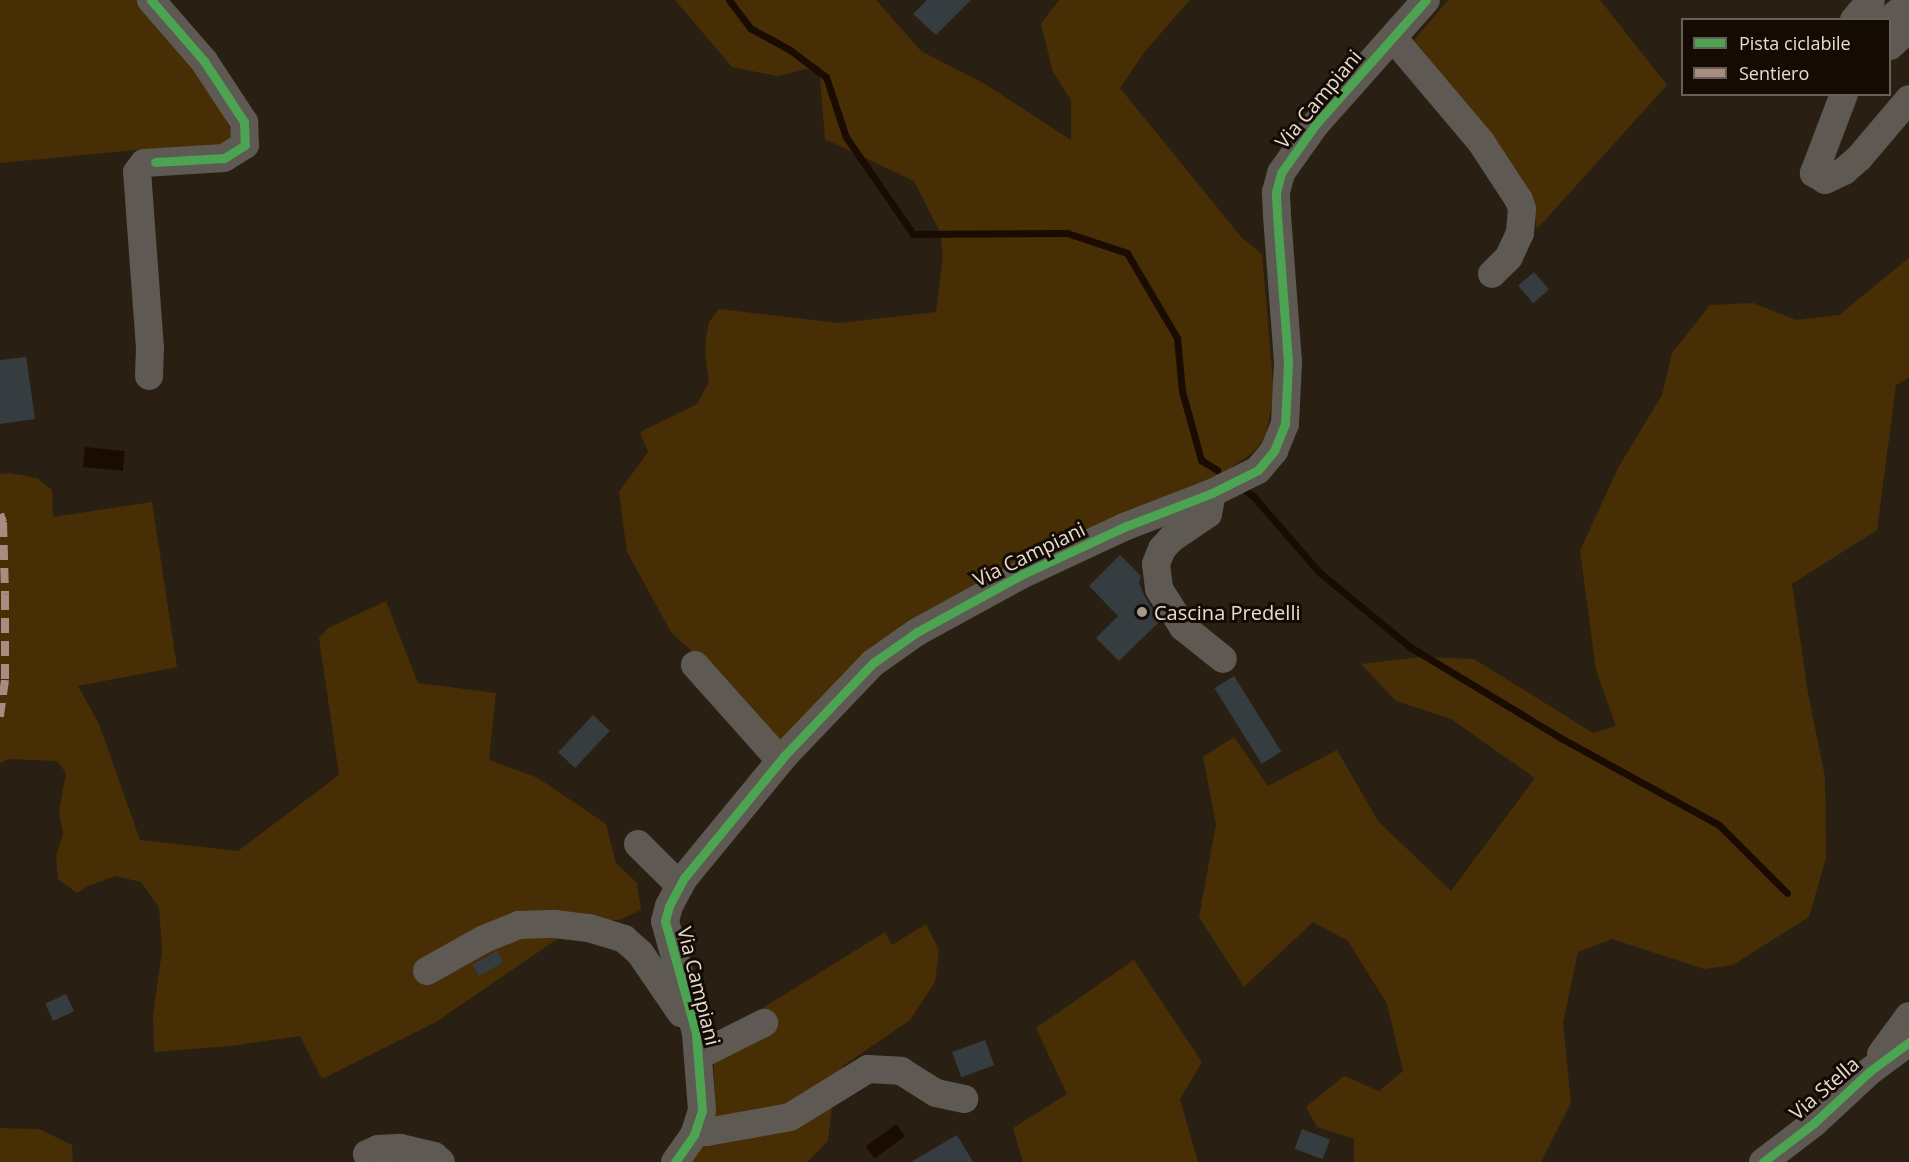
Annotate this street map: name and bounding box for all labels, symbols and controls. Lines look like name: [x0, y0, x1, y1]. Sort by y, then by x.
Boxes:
legend: [1681, 18, 1891, 96]
text: Pista ciclabile: [1739, 31, 1851, 55]
street label: Via Campiani: [1270, 45, 1366, 153]
text: Sentiero: [1739, 61, 1809, 85]
street label: Via Campiani: [969, 517, 1089, 591]
place label: Cascina Predelli: [1154, 600, 1300, 624]
marker: Cascina Predelli: [1135, 605, 1149, 619]
street label: Via Campiani: [673, 924, 725, 1048]
street label: Via Stella: [1784, 1051, 1864, 1125]

